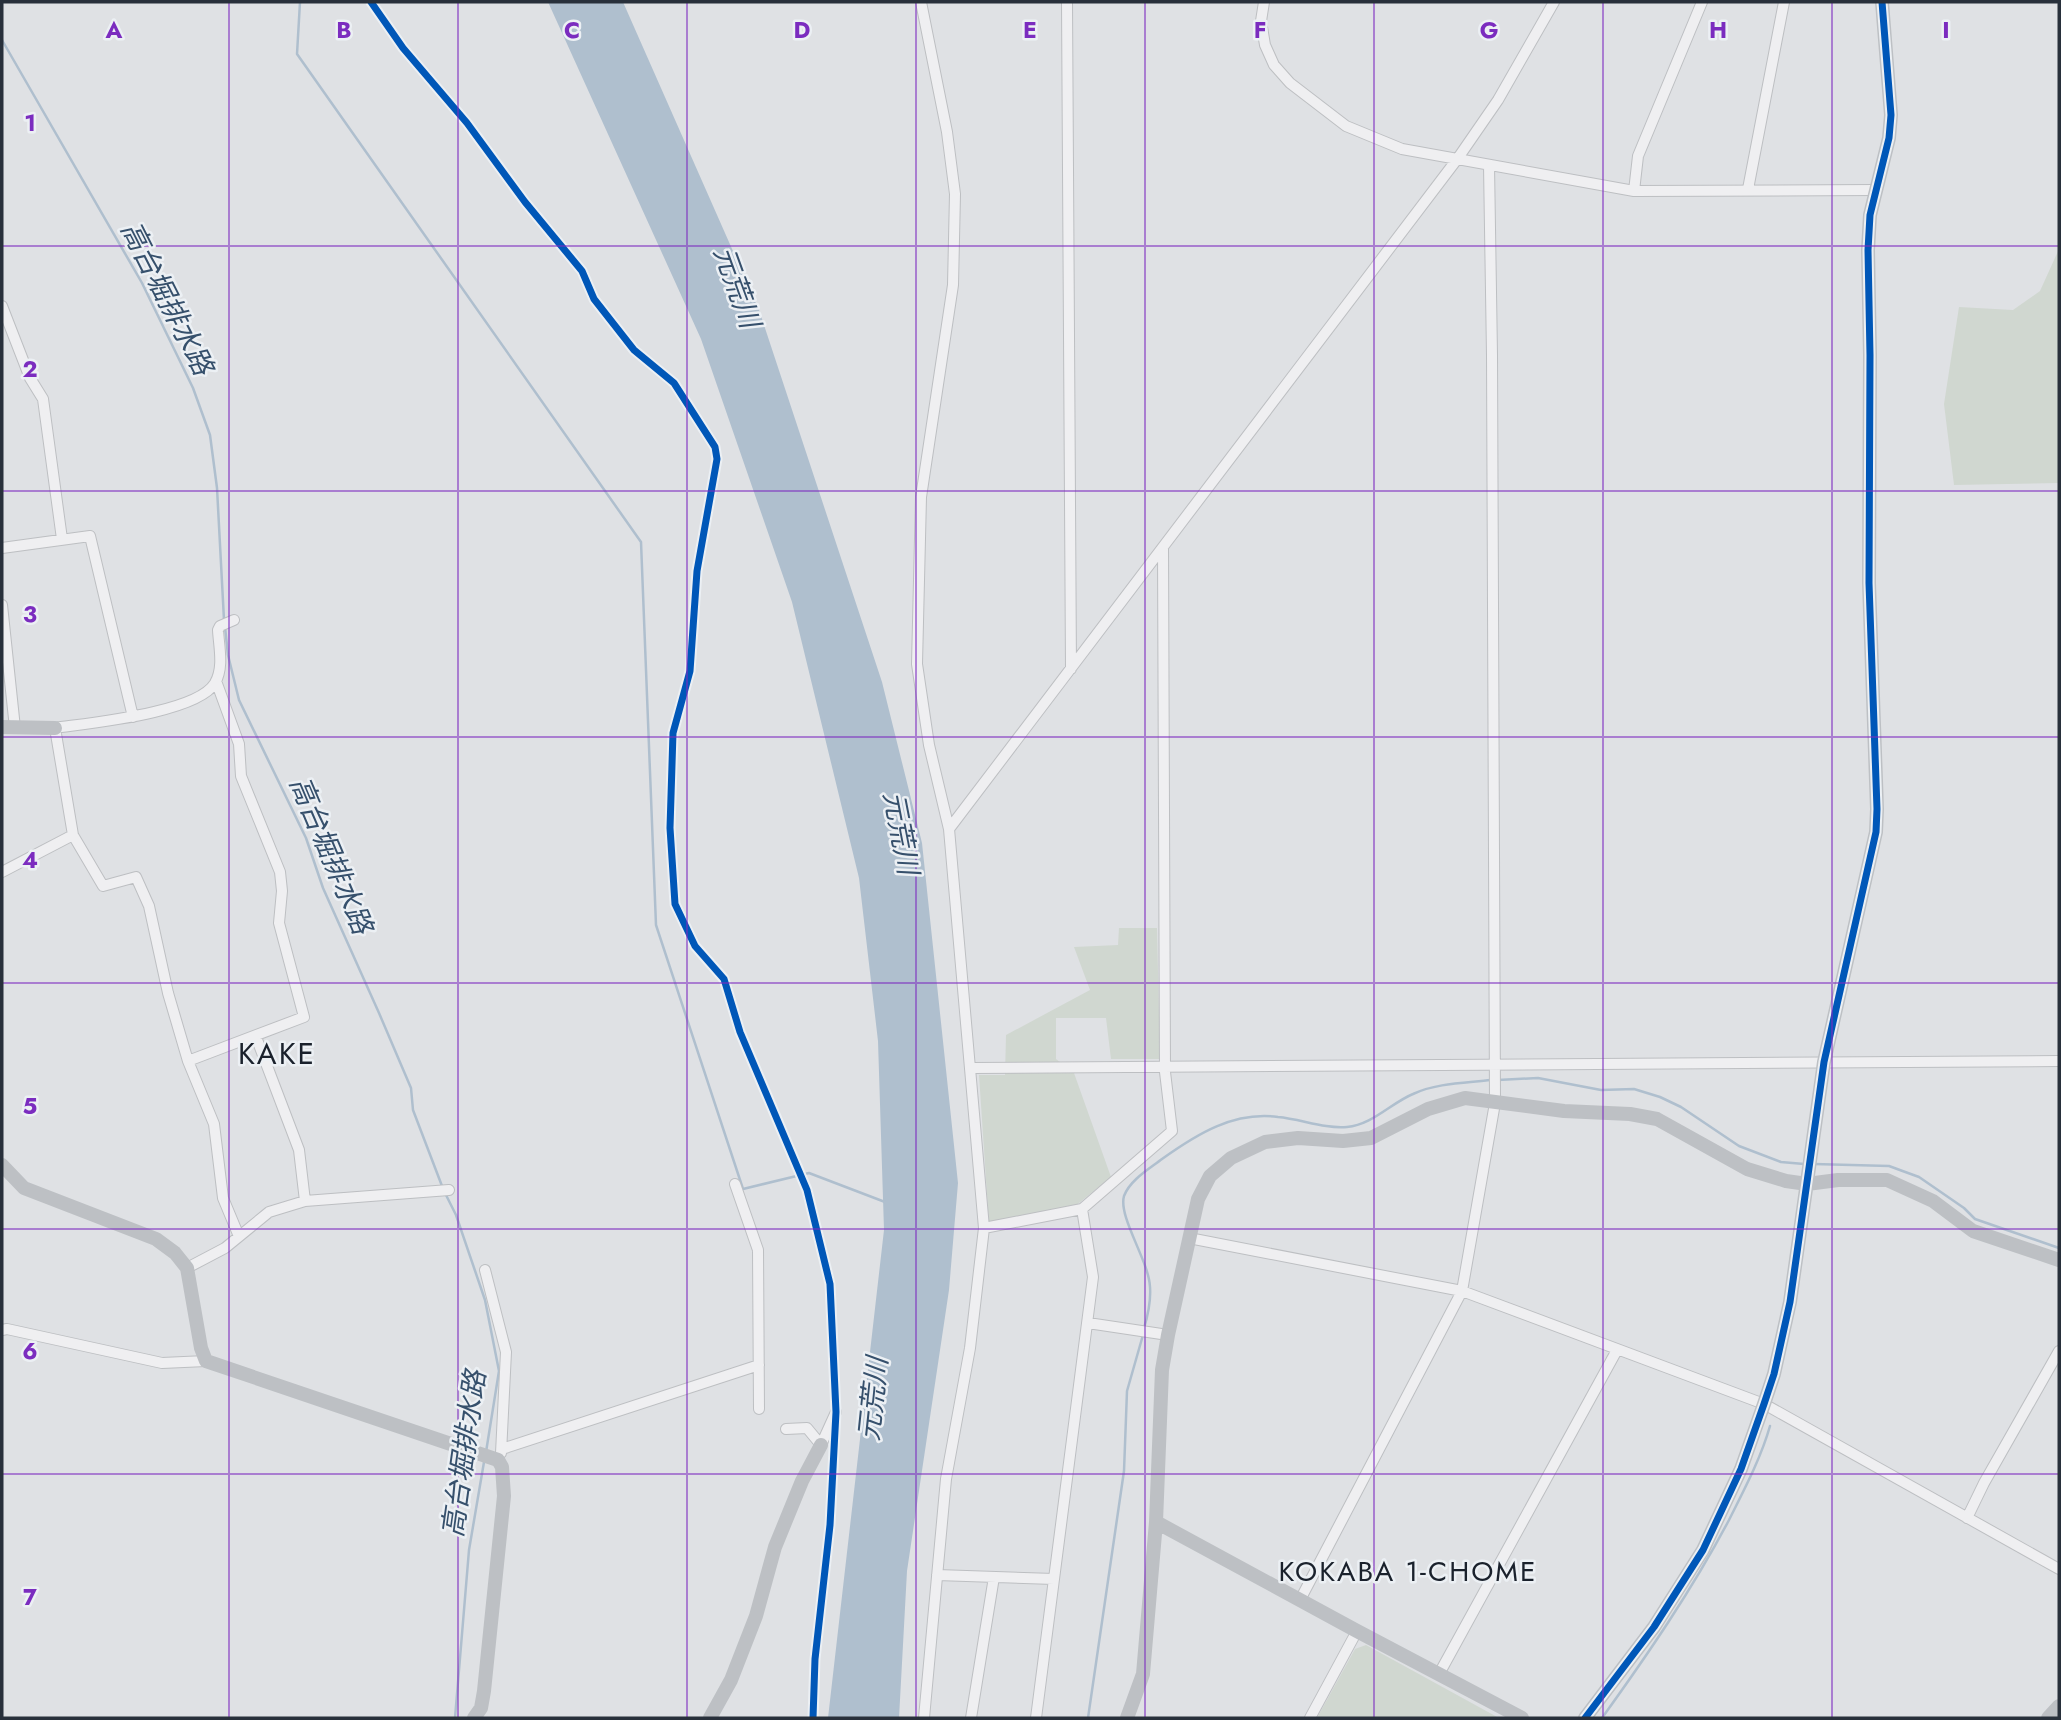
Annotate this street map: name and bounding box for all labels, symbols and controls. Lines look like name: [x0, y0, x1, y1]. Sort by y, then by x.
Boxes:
text: A: [105, 13, 123, 47]
text: B: [336, 13, 352, 47]
text: C: [564, 13, 580, 47]
text: D: [794, 13, 811, 47]
text: E: [1023, 13, 1037, 47]
text: F: [1254, 13, 1266, 47]
text: G: [1480, 13, 1498, 47]
text: H: [1709, 13, 1727, 47]
text: I: [1942, 13, 1950, 47]
text: 1: [24, 106, 36, 140]
water label: 高台堀排水路: [111, 214, 224, 384]
water label: 元荒川: [703, 241, 772, 336]
text: 2: [22, 352, 38, 386]
text: 3: [23, 597, 37, 631]
water label: 高台堀排水路: [279, 770, 383, 942]
water label: 元荒川: [873, 788, 930, 881]
text: 4: [22, 843, 38, 877]
district label: KAKE: [238, 1032, 316, 1075]
text: 5: [23, 1089, 37, 1123]
text: 6: [22, 1334, 38, 1368]
water label: 元荒川: [848, 1352, 898, 1443]
water label: 高台堀排水路: [432, 1366, 496, 1540]
district label: KOKABA 1-CHOME: [1279, 1551, 1537, 1592]
text: 7: [23, 1580, 37, 1614]

